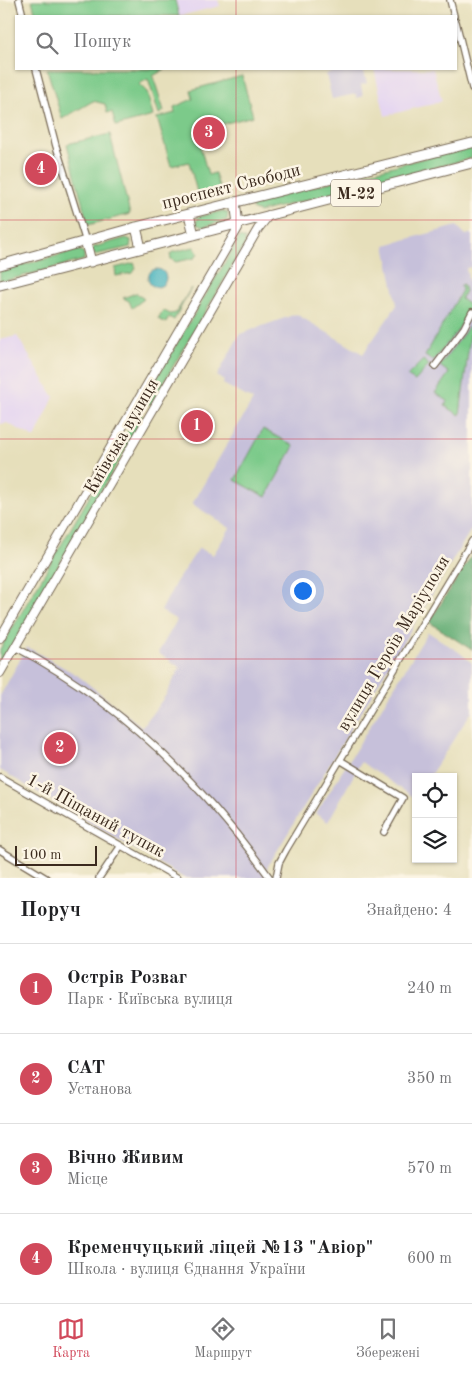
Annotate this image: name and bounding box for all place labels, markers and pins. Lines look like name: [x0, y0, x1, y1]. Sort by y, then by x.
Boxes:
pin: 3: [193, 114, 225, 152]
pin: 4: [25, 150, 57, 188]
pin: 1: [181, 407, 213, 445]
pin: 2: [44, 729, 76, 767]

